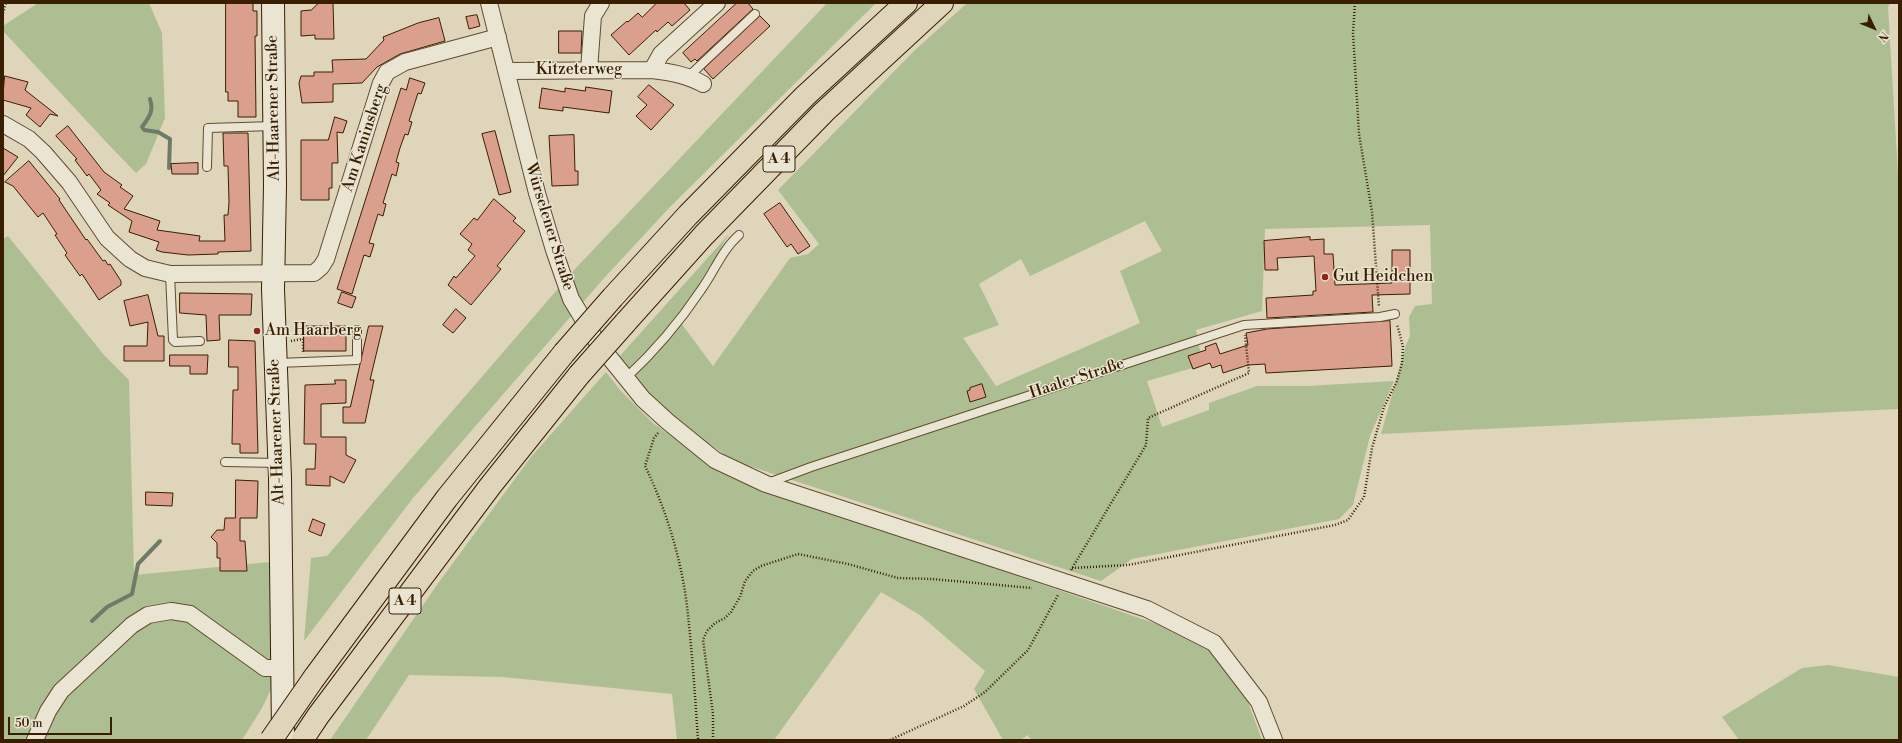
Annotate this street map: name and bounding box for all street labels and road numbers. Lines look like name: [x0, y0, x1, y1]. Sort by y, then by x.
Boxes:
street label: Alt-Haarener Straße: [263, 35, 285, 181]
street label: Kitzeterweg: [536, 60, 622, 80]
street label: Am Kaninsberg: [339, 82, 391, 194]
road number: A 4: [763, 146, 795, 172]
street label: Würselener Straße: [520, 161, 578, 293]
street label: Haaler Straße: [1027, 355, 1127, 403]
street label: Alt-Haarener Straße: [265, 359, 289, 505]
road number: A 4: [389, 588, 421, 614]

